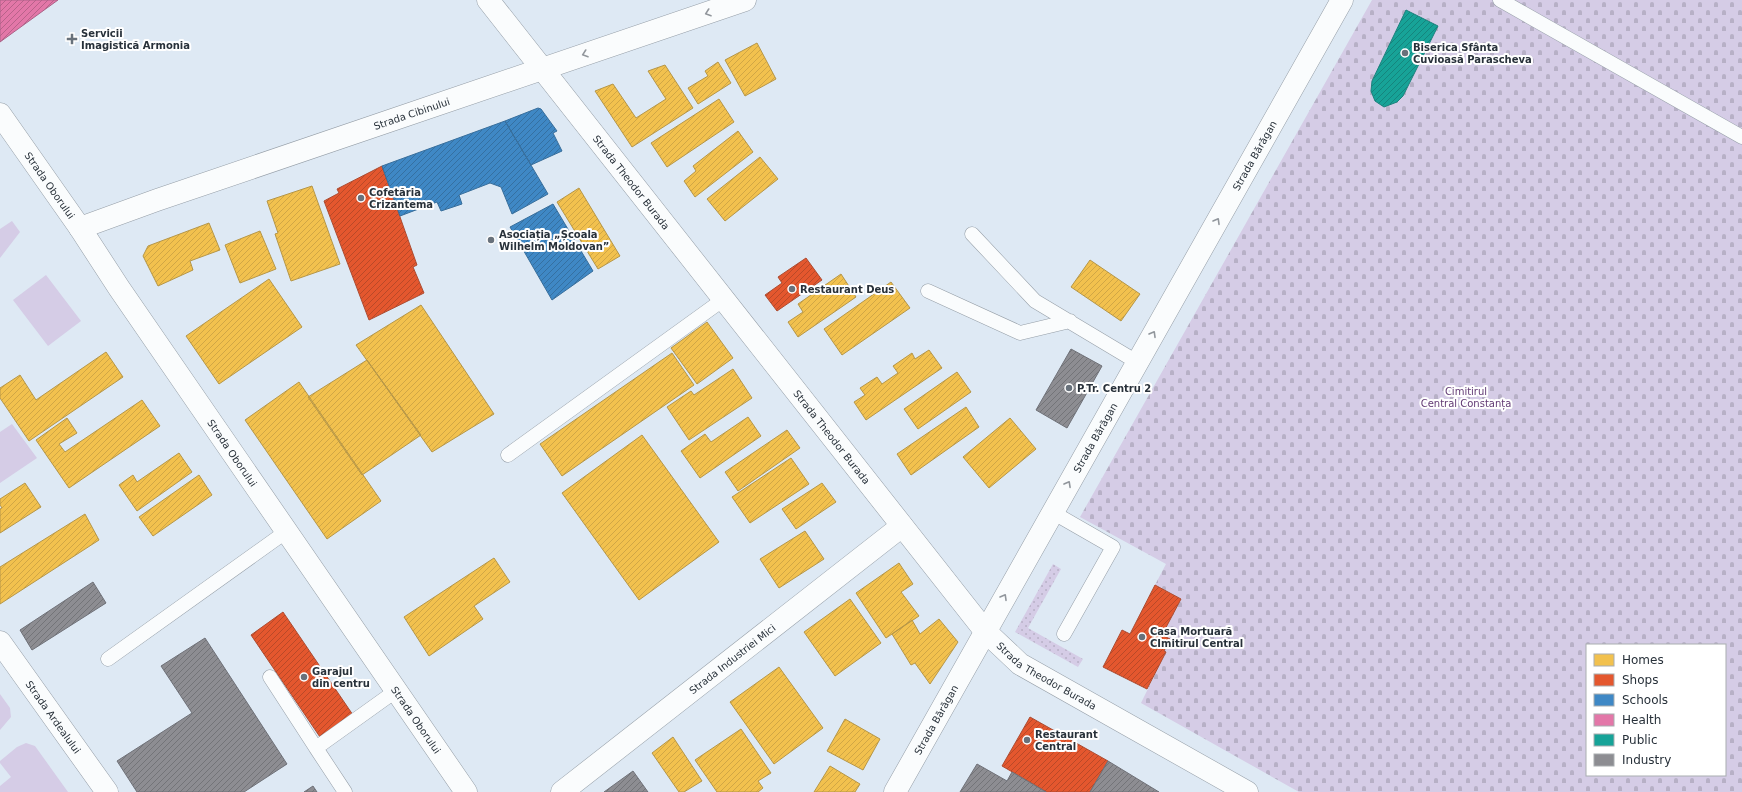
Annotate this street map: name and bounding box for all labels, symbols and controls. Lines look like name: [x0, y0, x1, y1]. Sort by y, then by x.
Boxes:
one-way arrow: [704, 8, 711, 16]
place label: Servicii Imagistică Armonia: [81, 28, 190, 51]
marker: Servicii Imagistică Armonia: [66, 33, 78, 45]
place label: Biserica Sfânta Cuvioasă Parascheva: [1413, 42, 1532, 65]
marker: Biserica Sfânta Cuvioasă Parascheva: [1400, 48, 1410, 58]
one-way arrow: [581, 50, 588, 58]
street label: Strada Cibinului: [372, 95, 451, 131]
street label: Strada Bărăgan: [1230, 119, 1278, 192]
street label: Strada Theodor Burada: [591, 133, 672, 232]
street label: Strada Oborului: [23, 150, 77, 221]
place label: Cofetăria Crizantema: [369, 187, 433, 210]
marker: Cofetăria Crizantema: [356, 193, 366, 203]
one-way arrow: [1212, 218, 1219, 225]
place label: Asociația „Școala Wilhelm Moldovan”: [499, 229, 609, 252]
marker: Asociația „Școala Wilhelm Moldovan”: [486, 235, 496, 245]
marker: Restaurant Deus: [787, 284, 797, 294]
place label: Restaurant Deus: [800, 284, 894, 295]
one-way arrow: [1148, 331, 1155, 338]
marker: P.Tr. Centru 2: [1064, 383, 1074, 393]
place label: P.Tr. Centru 2: [1077, 383, 1151, 394]
park label: Cimitirul Central Constanța: [1421, 386, 1511, 410]
street label: Strada Theodor Burada: [792, 388, 872, 486]
street label: Strada Bărăgan: [1071, 401, 1119, 474]
street label: Strada Oborului: [206, 417, 259, 489]
one-way arrow: [1064, 480, 1071, 488]
one-way arrow: [1000, 594, 1007, 601]
street label: Strada Industriei Mici: [687, 622, 777, 696]
place label: Casa Mortuară CImitirul Central: [1150, 626, 1243, 649]
marker: Casa Mortuară CImitirul Central: [1137, 632, 1147, 642]
street label: Strada Theodor Burada: [995, 640, 1099, 712]
legend: [1586, 644, 1726, 776]
text: Homes: [1622, 653, 1664, 667]
place label: Garajul din centru: [312, 666, 370, 689]
marker: Garajul din centru: [299, 672, 309, 682]
text: Shops: [1622, 673, 1658, 687]
street label: Strada Ardealului: [24, 678, 83, 755]
street label: Strada Bărăgan: [912, 683, 960, 757]
street label: Strada Oborului: [389, 684, 443, 755]
text: Schools: [1622, 693, 1668, 707]
text: Health: [1622, 713, 1661, 727]
place label: Restaurant Central: [1035, 729, 1098, 752]
text: Public: [1622, 733, 1658, 747]
marker: Restaurant Central: [1022, 735, 1032, 745]
text: Industry: [1622, 753, 1671, 767]

